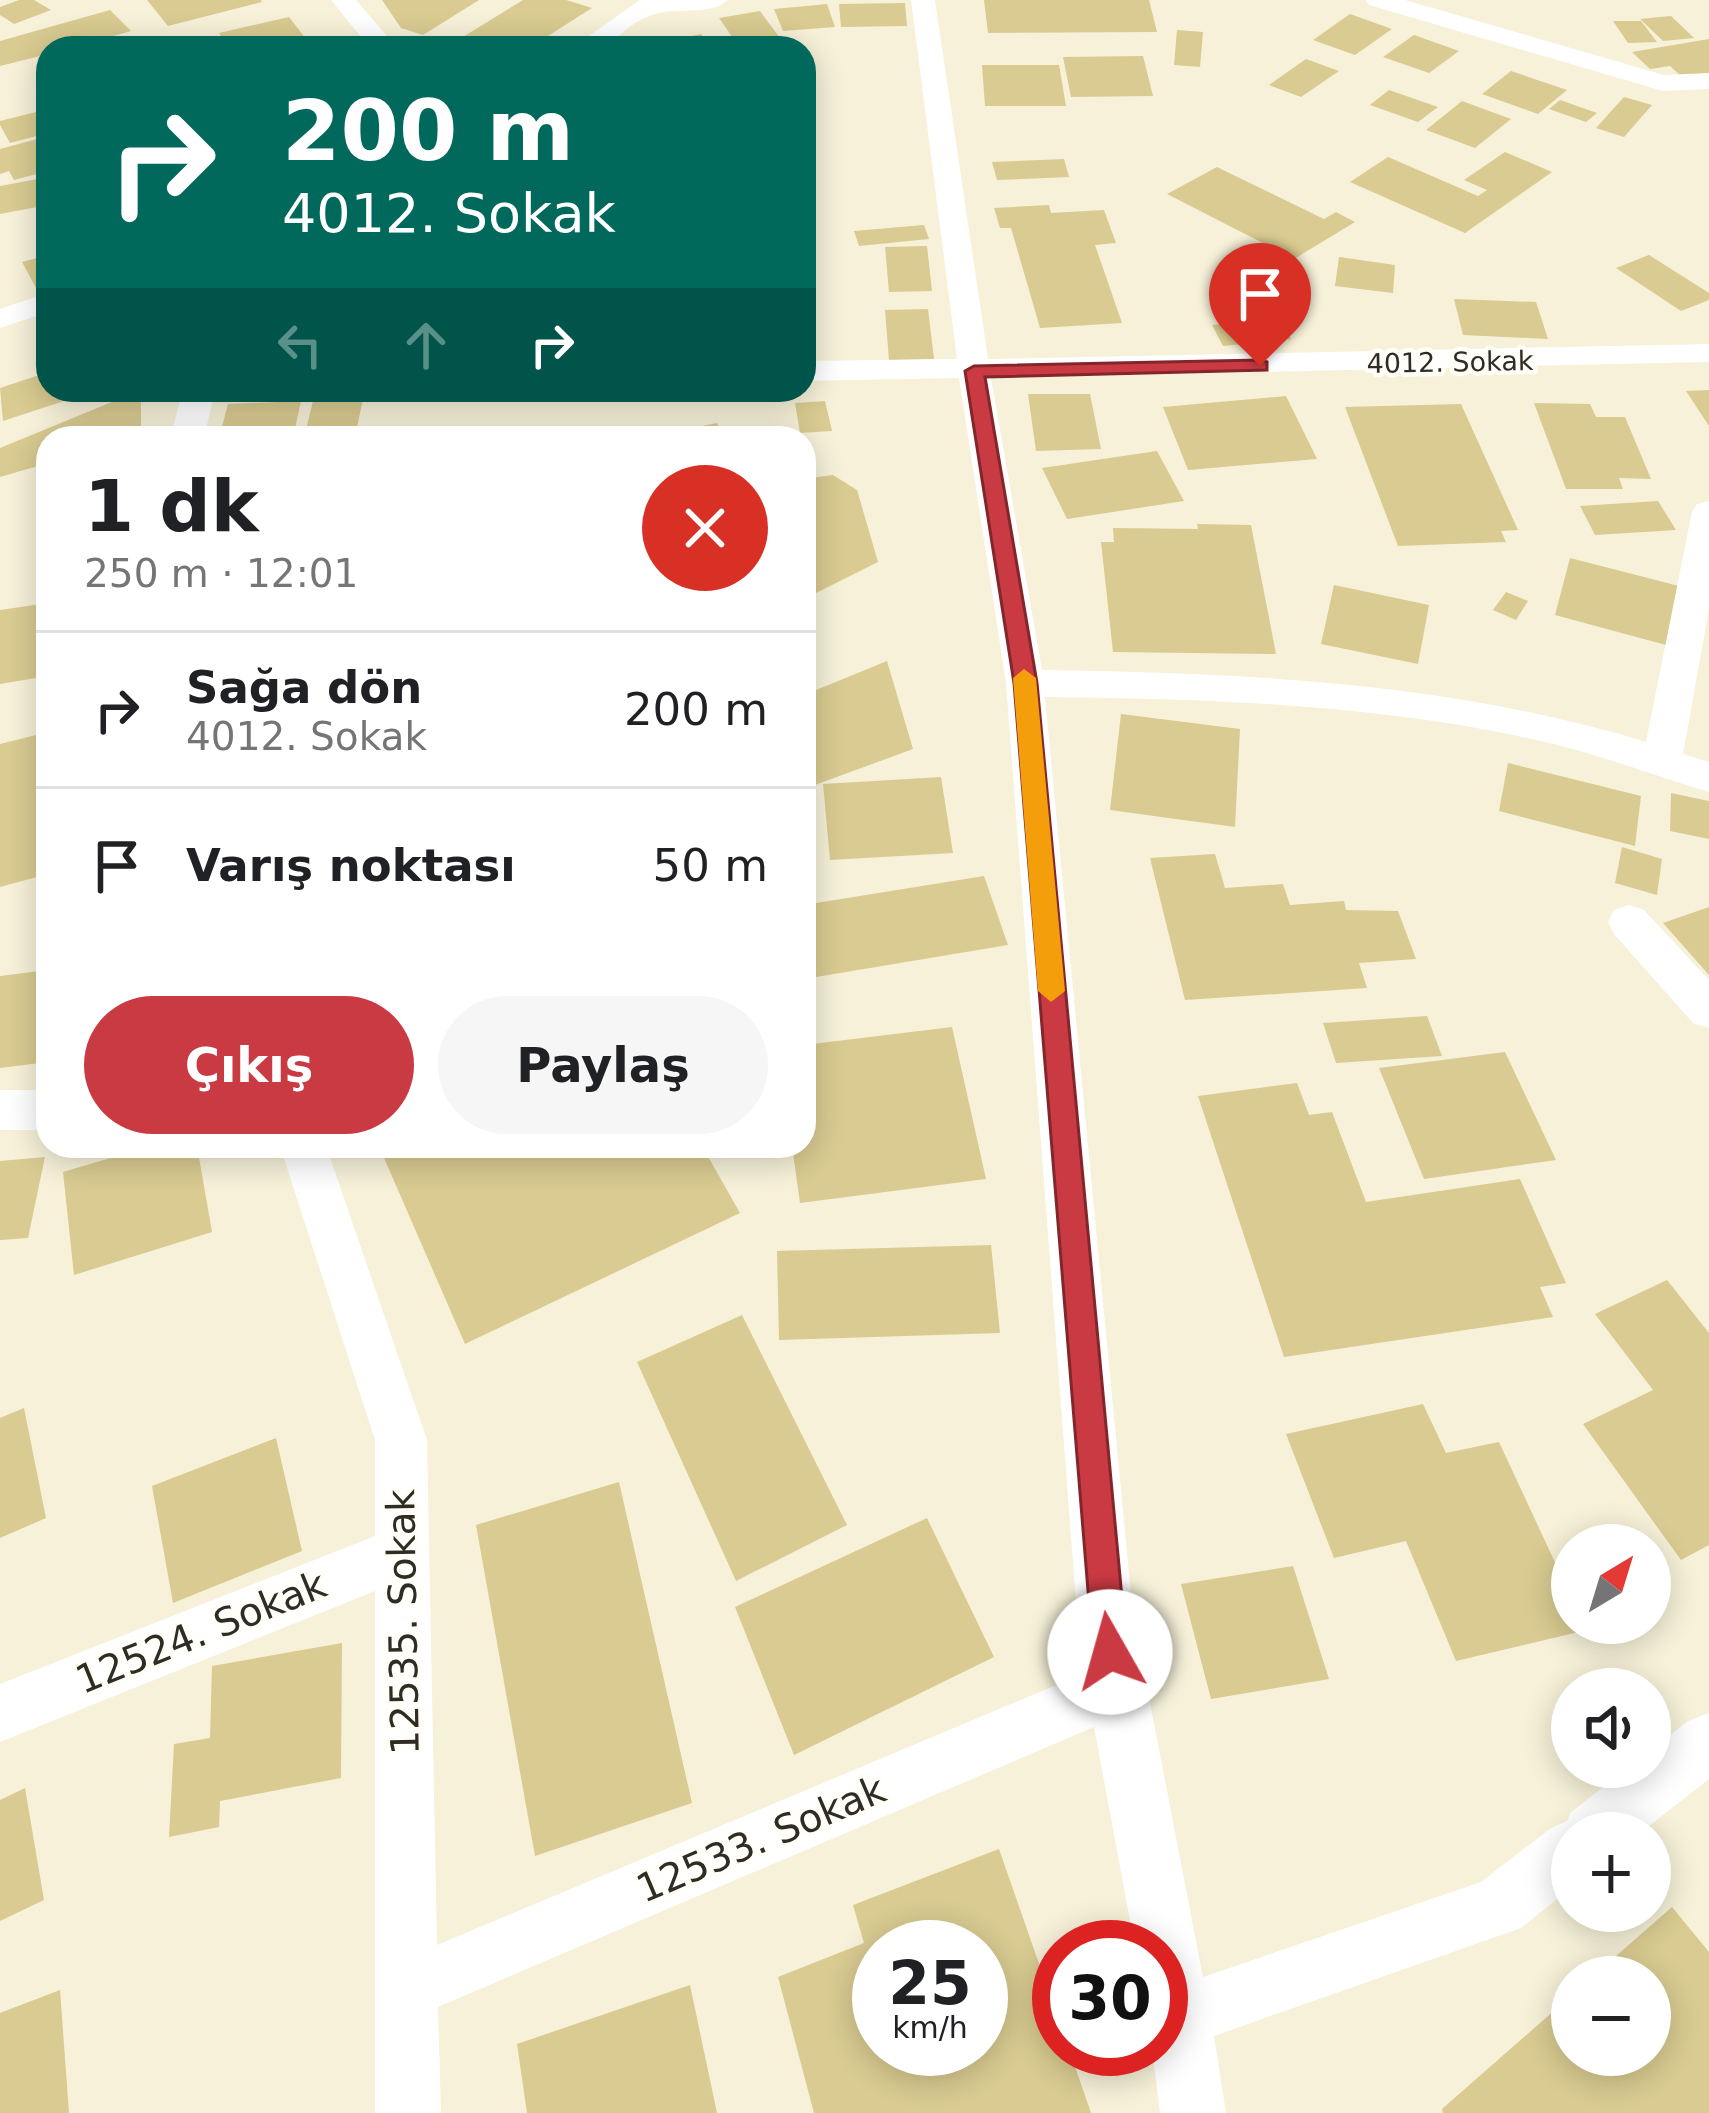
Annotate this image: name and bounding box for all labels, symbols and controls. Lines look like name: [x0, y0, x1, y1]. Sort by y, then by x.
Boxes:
text: 200 m: [282, 82, 574, 180]
icon: right: [84, 84, 240, 240]
text: 4012. Sokak: [282, 182, 616, 245]
pin: [1209, 243, 1311, 366]
icon: arrive: [1227, 261, 1293, 327]
icon: left: [267, 312, 333, 378]
icon: ahead: [393, 312, 459, 378]
icon: right: [519, 312, 585, 378]
street label: 4012. Sokak: [1366, 345, 1534, 379]
text: 1 dk: [84, 464, 259, 548]
button: close: [642, 465, 768, 591]
text: 250 m · 12:01: [84, 551, 358, 596]
text: Sağa dön: [186, 661, 422, 714]
icon: right: [84, 677, 150, 743]
text: 200 m: [624, 683, 768, 736]
text: 4012. Sokak: [186, 714, 427, 759]
icon: arrive: [84, 833, 150, 899]
text: Varış noktası: [186, 839, 516, 892]
text: 50 m: [653, 839, 768, 892]
button: Çıkış: [84, 996, 414, 1134]
button: Paylaş: [438, 996, 768, 1134]
street label: 12535. Sokak: [378, 1488, 428, 1755]
north arrow: [1551, 1524, 1671, 1644]
map controls: [1551, 1524, 1671, 2076]
street label: 12524. Sokak: [69, 1561, 333, 1703]
position arrow: [1047, 1589, 1173, 1715]
button: sound: [1551, 1668, 1671, 1788]
street label: 12533. Sokak: [630, 1766, 893, 1912]
button: +: [1551, 1812, 1671, 1932]
speed limit sign: 30: [1032, 1920, 1188, 2076]
text: 25: [888, 1948, 972, 2018]
button: −: [1551, 1956, 1671, 2076]
text: km/h: [892, 2010, 968, 2045]

